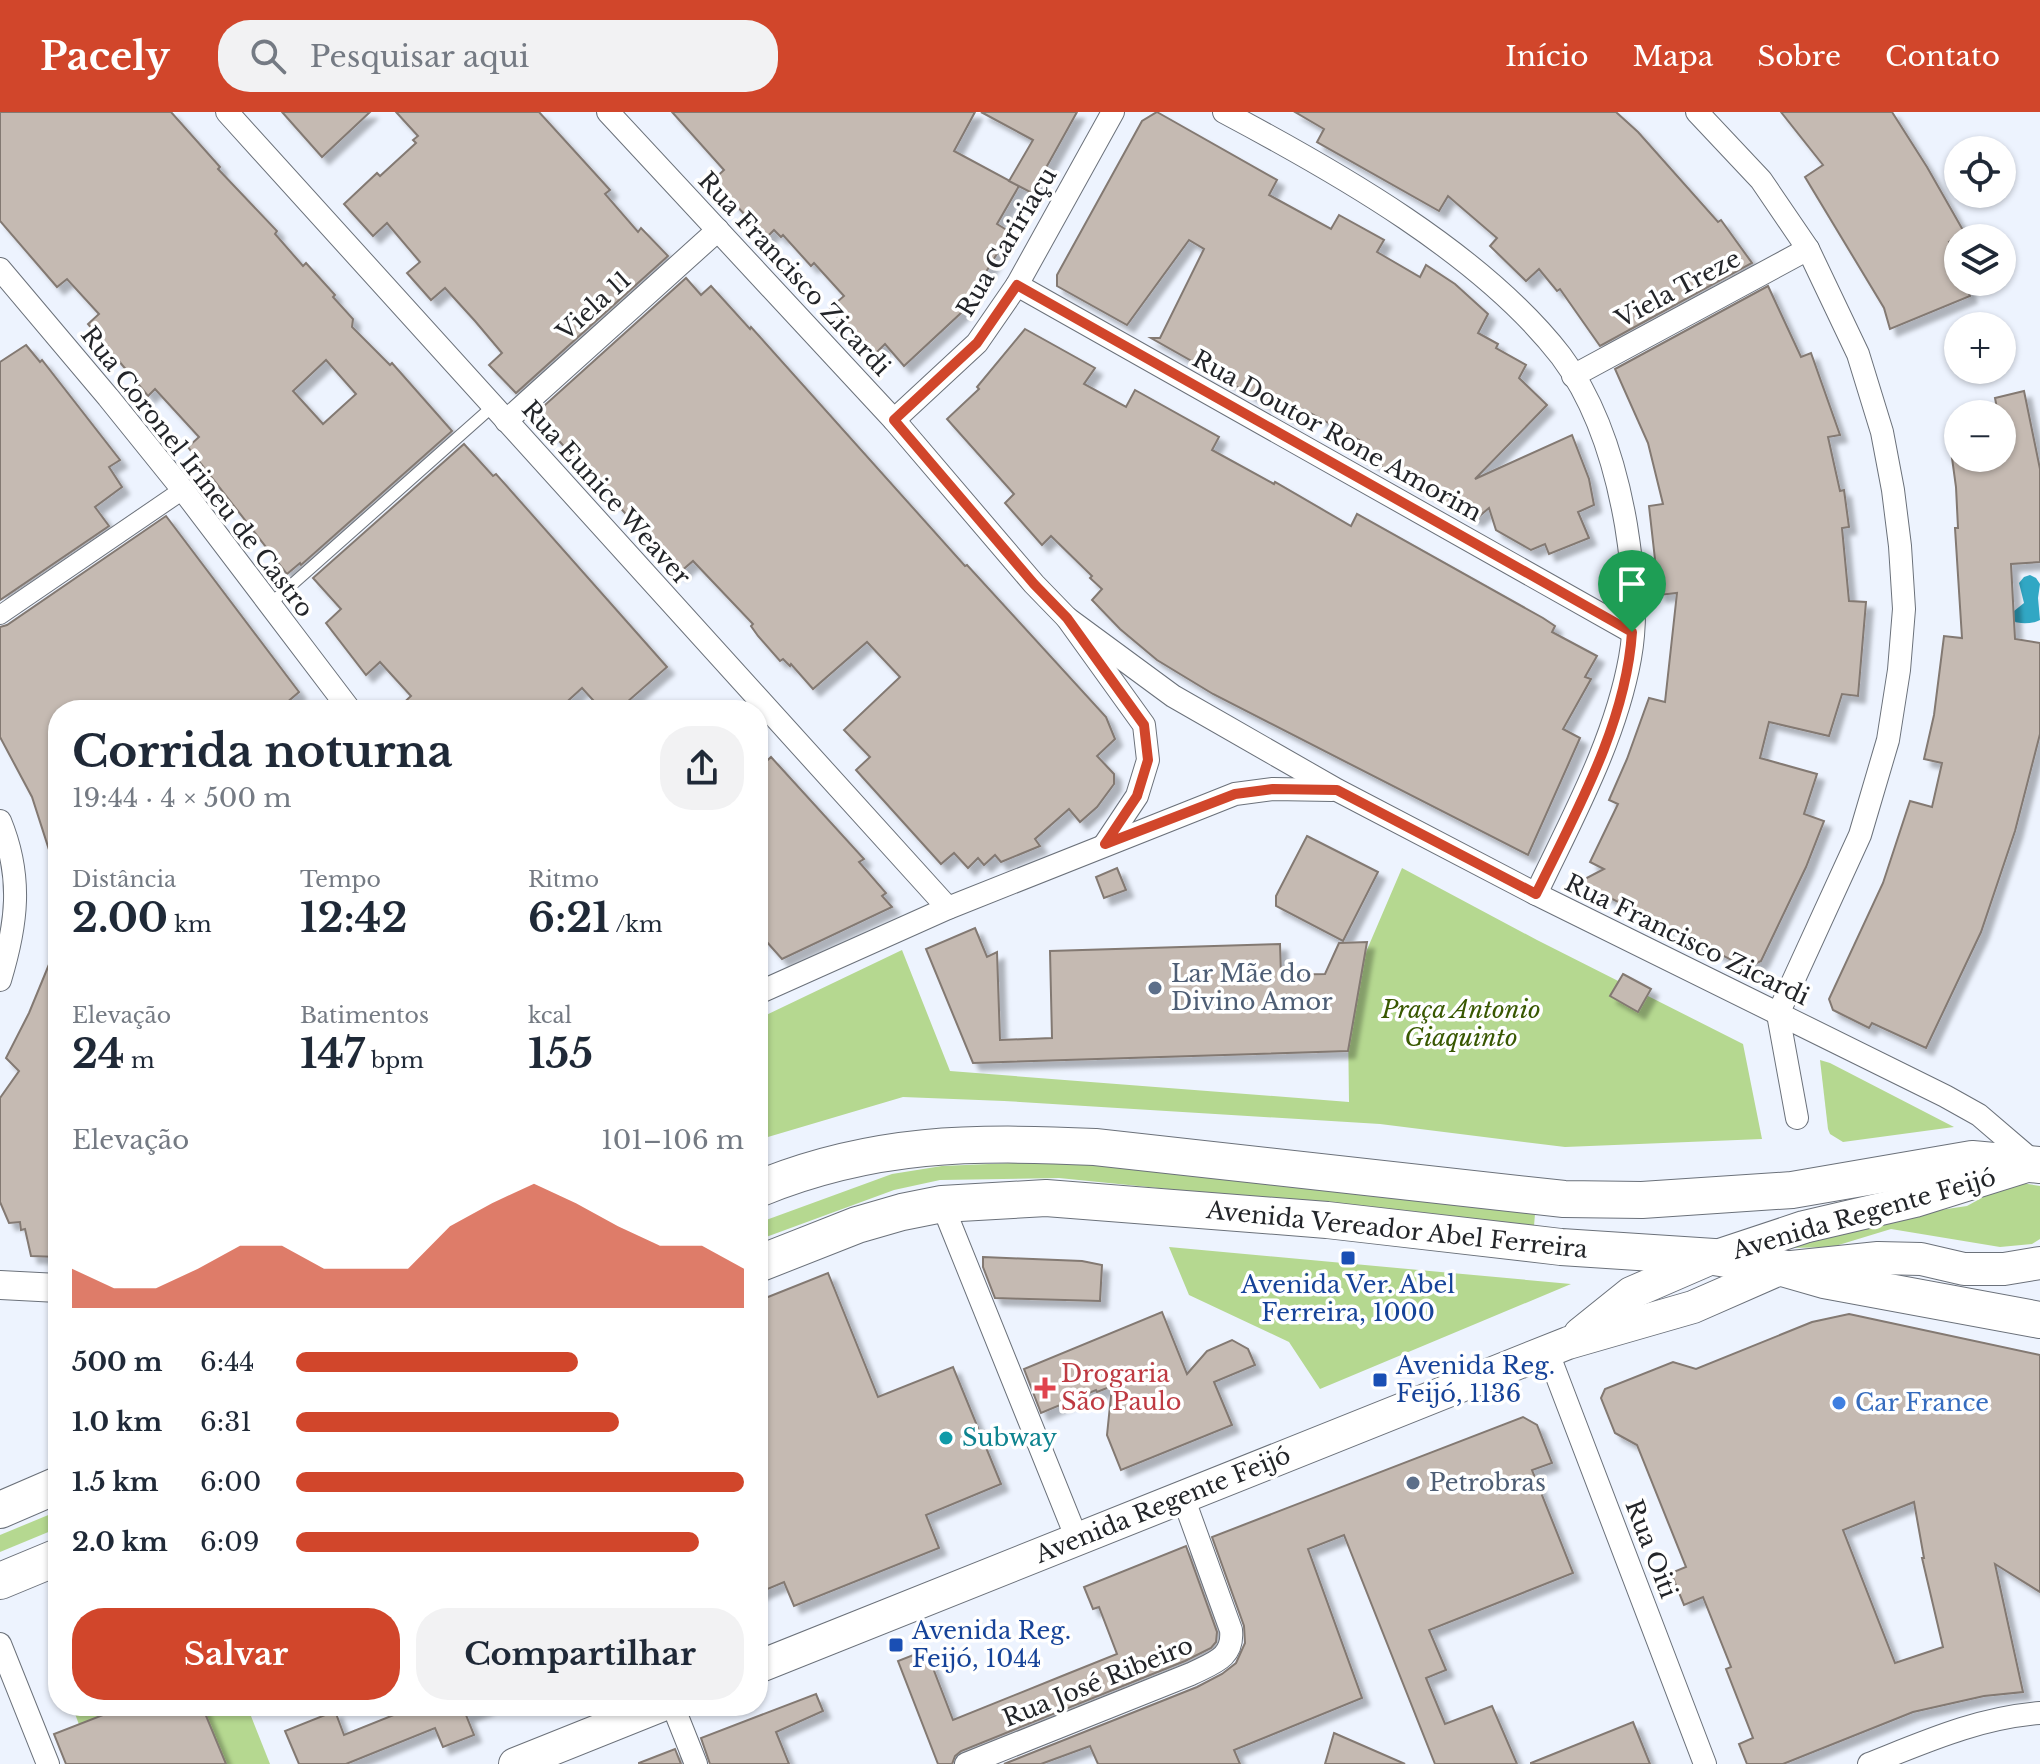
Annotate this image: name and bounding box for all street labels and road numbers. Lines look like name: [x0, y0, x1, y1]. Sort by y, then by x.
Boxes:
street label: Rua Caririaçu: [951, 162, 1063, 322]
street label: Rua Francisco Zicardi: [692, 166, 896, 382]
street label: Viela Treze: [1610, 244, 1745, 334]
street label: Viela 11: [550, 265, 637, 347]
street label: Rua Coronel Irineu de Castro: [75, 321, 320, 623]
street label: Rua Doutor Rone Amorim: [1188, 344, 1487, 527]
street label: Rua Eunice Weaver: [516, 395, 697, 591]
street label: Rua Francisco Zicardi: [1560, 868, 1814, 1011]
street label: Avenida Regente Feijó: [1728, 1162, 1999, 1265]
street label: Avenida Vereador Abel Ferreira: [1204, 1195, 1590, 1264]
street label: Avenida Regente Feijó: [1030, 1440, 1295, 1569]
street label: Rua Oiti: [1619, 1496, 1683, 1602]
street label: Rua José Ribeiro: [998, 1630, 1197, 1733]

